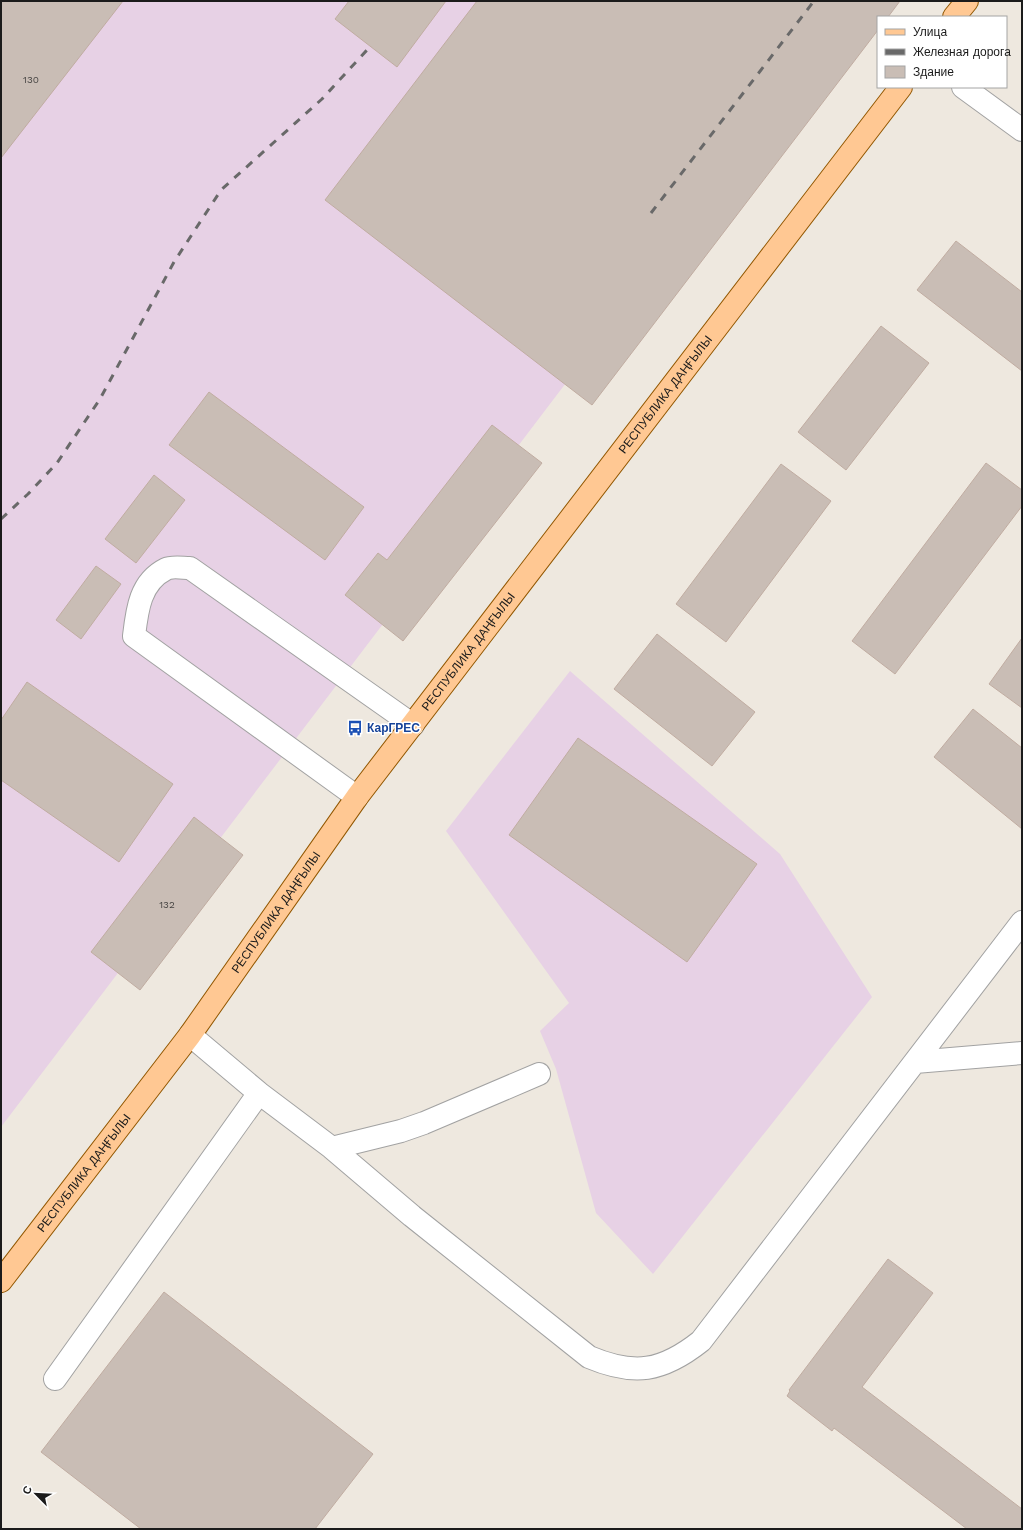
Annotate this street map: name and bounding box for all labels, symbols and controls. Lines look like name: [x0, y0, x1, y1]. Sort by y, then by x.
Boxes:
legend: [877, 16, 1007, 88]
text: Улица: [913, 25, 947, 39]
text: Железная дорога: [913, 45, 1011, 59]
text: Здание: [913, 65, 954, 79]
house number: 130: [23, 74, 39, 85]
street label: РЕСПУБЛИКА ДАҢҒЫЛЫ: [616, 333, 715, 456]
street label: РЕСПУБЛИКА ДАҢҒЫЛЫ: [419, 590, 518, 713]
bus stop icon: КарГРЕС: [346, 719, 364, 737]
place label: КарГРЕС: [367, 721, 420, 735]
street label: РЕСПУБЛИКА ДАҢҒЫЛЫ: [229, 849, 323, 976]
house number: 132: [159, 899, 175, 910]
street label: РЕСПУБЛИКА ДАҢҒЫЛЫ: [34, 1111, 134, 1235]
north arrow: [16, 1474, 56, 1514]
text: С: [20, 1484, 35, 1496]

